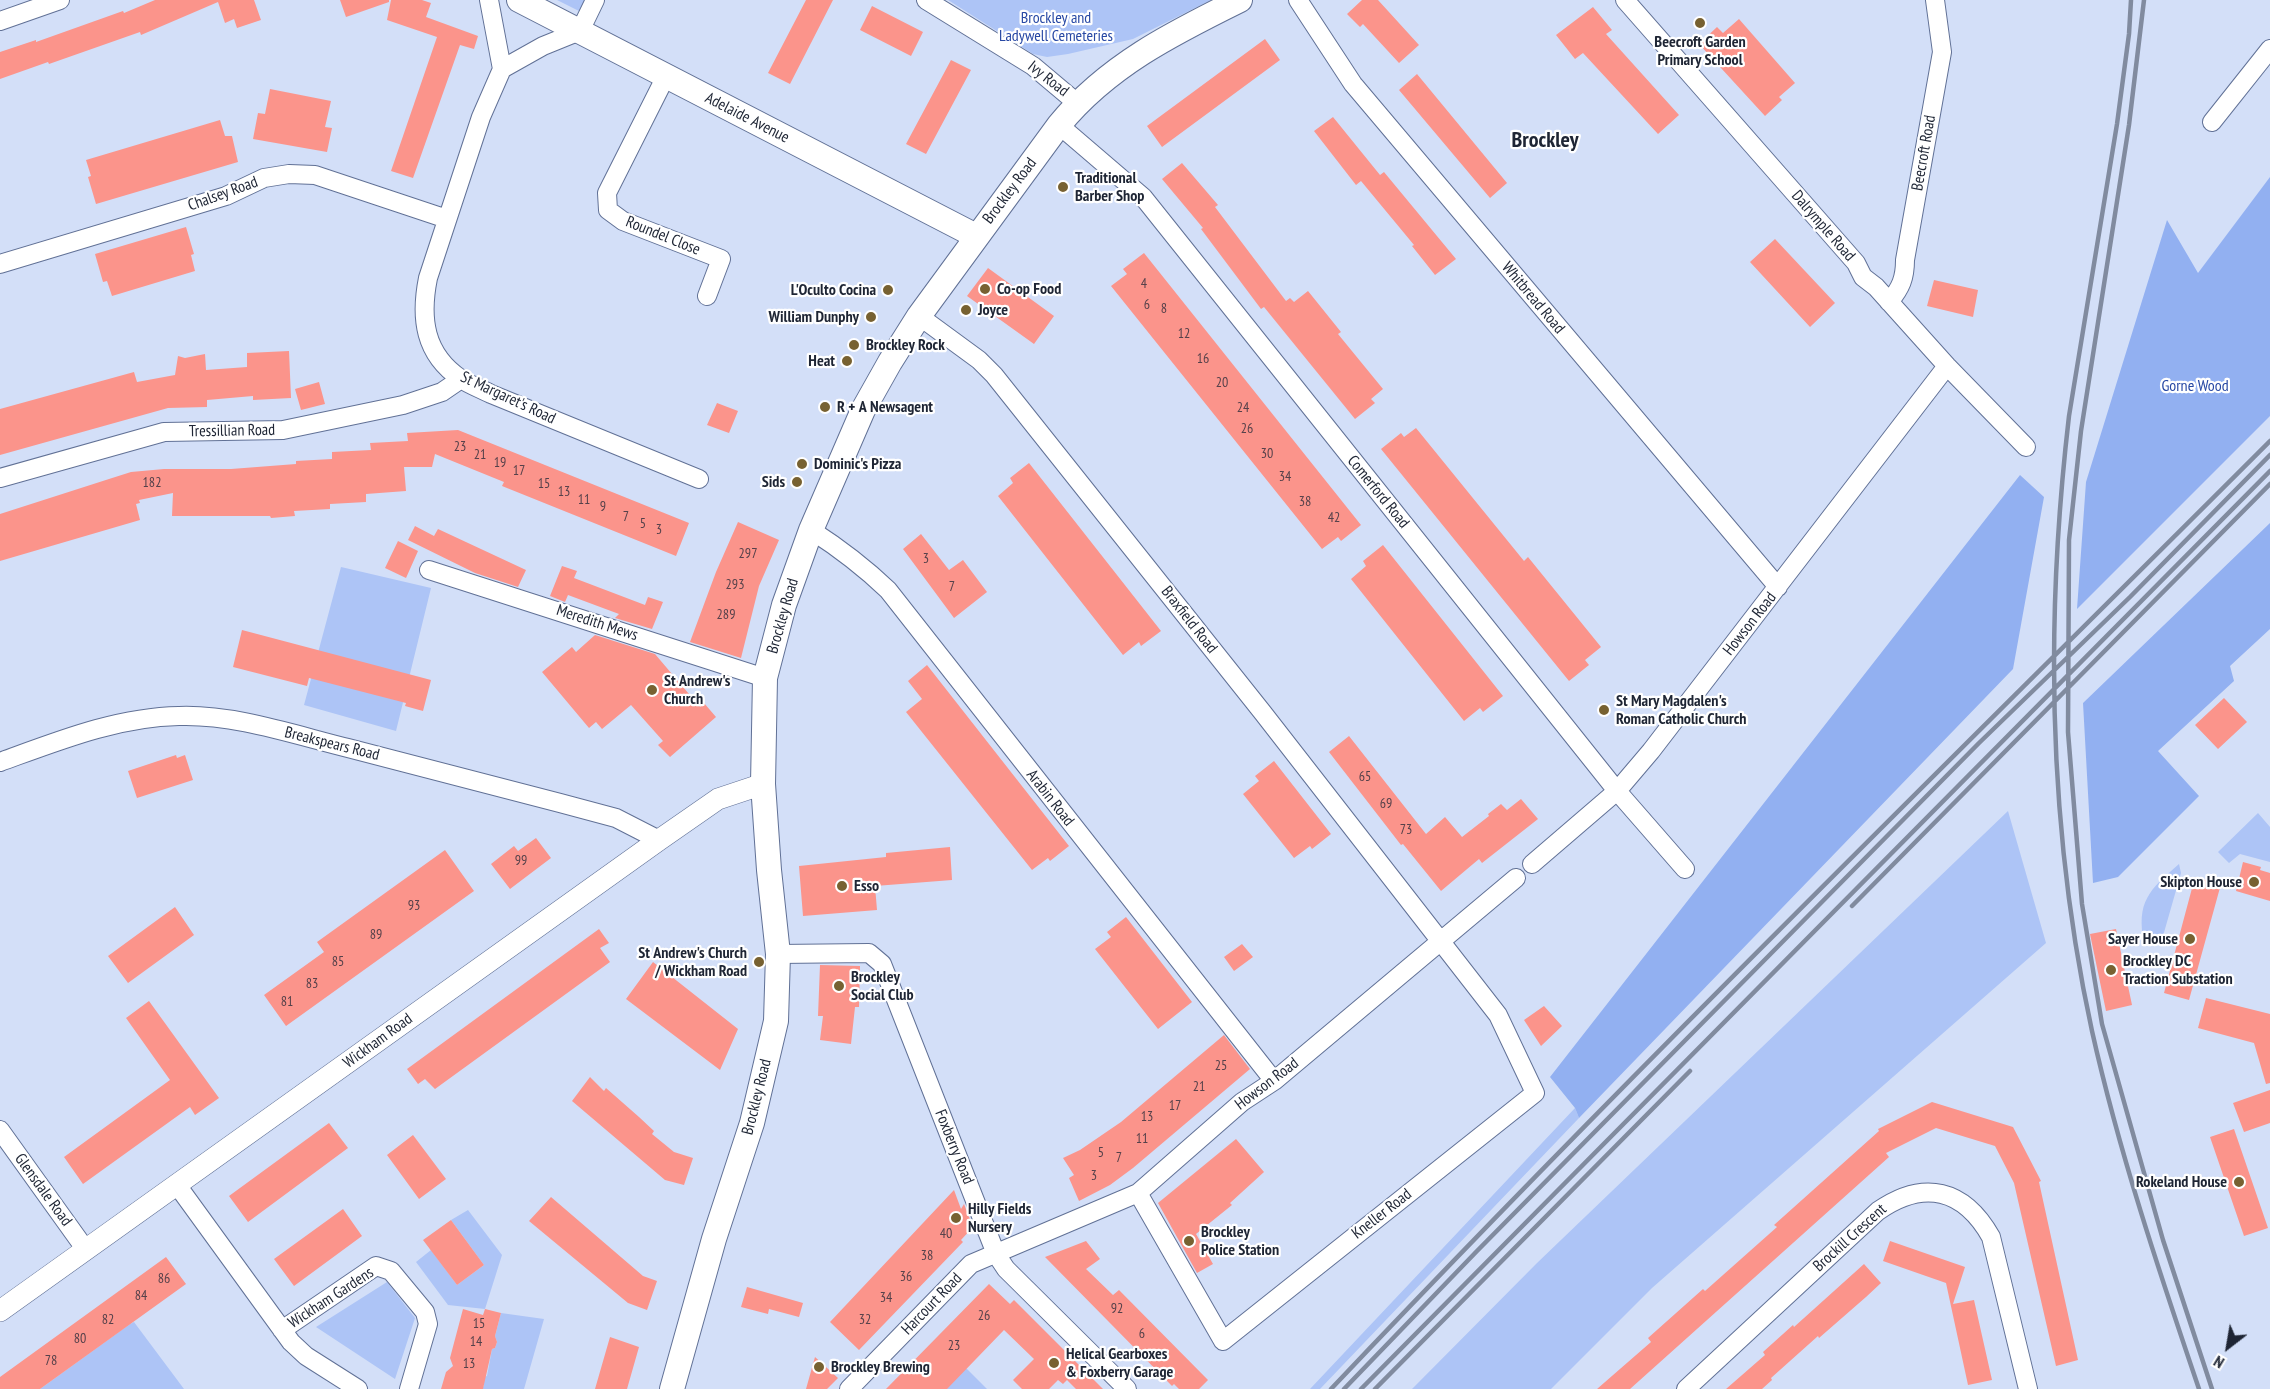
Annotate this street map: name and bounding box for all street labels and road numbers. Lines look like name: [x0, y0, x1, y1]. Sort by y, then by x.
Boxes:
street label: Ivy Road: [1024, 57, 1072, 101]
street label: Adelaide Avenue: [702, 89, 792, 147]
street label: Beecroft Road: [1908, 114, 1940, 192]
street label: Brockley Road: [979, 154, 1041, 228]
street label: Chalsey Road: [185, 173, 261, 215]
street label: Dalrymple Road: [1787, 187, 1859, 265]
street label: Roundel Close: [623, 212, 703, 260]
street label: Whitbread Road: [1497, 258, 1569, 338]
street label: St Margaret's Road: [458, 368, 558, 428]
street label: Tressillian Road: [189, 421, 275, 441]
street label: Comerford Road: [1343, 452, 1413, 532]
street label: Brockley Road: [763, 576, 803, 656]
street label: Braxfield Road: [1157, 583, 1221, 657]
street label: Howson Road: [1719, 589, 1781, 659]
street label: Meredith Mews: [554, 601, 640, 645]
street label: Breakspears Road: [283, 723, 381, 765]
street label: Arabin Road: [1022, 766, 1078, 830]
street label: Wickham Road: [340, 1010, 416, 1072]
street label: Howson Road: [1231, 1054, 1303, 1114]
street label: Brockley Road: [738, 1057, 776, 1137]
street label: Foxberry Road: [930, 1107, 978, 1187]
street label: Glensdale Road: [10, 1150, 76, 1230]
street label: Kneller Road: [1348, 1185, 1416, 1243]
street label: Brockill Crescent: [1809, 1200, 1891, 1276]
street label: Wickham Gardens: [285, 1263, 377, 1333]
street label: Harcourt Road: [898, 1269, 966, 1339]

